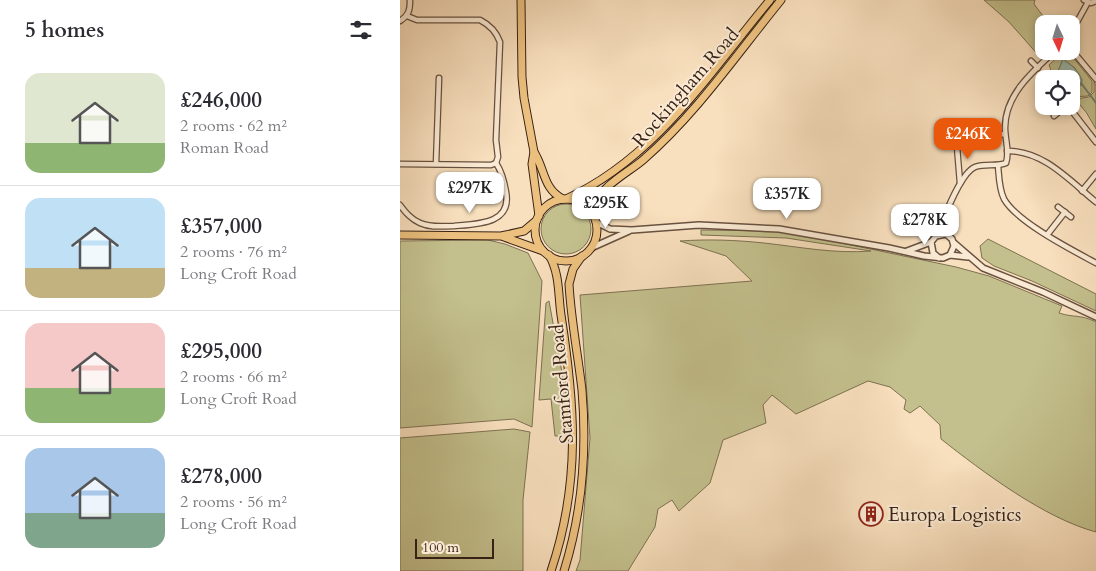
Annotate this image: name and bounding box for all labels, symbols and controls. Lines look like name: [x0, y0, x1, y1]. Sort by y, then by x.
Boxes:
north arrow: [1035, 15, 1080, 60]
map controls: [1035, 15, 1080, 115]
text: 5 homes: [25, 16, 104, 45]
icon: filters: [347, 16, 375, 44]
street label: Rockingham Road: [627, 22, 745, 153]
button: locate: [1035, 70, 1080, 115]
text: £246,000: [180, 86, 262, 115]
icon: home: [65, 93, 125, 153]
text: 2 rooms · 62 m²: [180, 115, 287, 137]
pin: £246K: [933, 118, 1003, 160]
text: £246K: [945, 123, 991, 145]
text: Roman Road: [180, 137, 269, 159]
pin: £297K: [435, 172, 505, 214]
text: £297K: [447, 177, 493, 199]
pin: £357K: [752, 178, 822, 220]
text: £357K: [764, 183, 810, 205]
pin: £295K: [571, 186, 641, 229]
text: £295K: [583, 192, 629, 214]
pin: £278K: [890, 204, 960, 246]
text: £278K: [902, 209, 948, 231]
text: £357,000: [180, 212, 262, 241]
icon: home: [65, 218, 125, 278]
text: 2 rooms · 76 m²: [180, 241, 287, 263]
text: Long Croft Road: [180, 263, 297, 285]
street label: Stamford Road: [544, 323, 580, 445]
text: £295,000: [180, 337, 262, 366]
icon: home: [65, 343, 125, 403]
text: 2 rooms · 66 m²: [180, 366, 287, 388]
text: Long Croft Road: [180, 388, 297, 410]
text: £278,000: [180, 462, 262, 491]
icon: home: [65, 468, 125, 528]
text: 2 rooms · 56 m²: [180, 491, 287, 513]
building icon: Europa Logistics: [858, 501, 884, 527]
place label: Europa Logistics: [888, 502, 1021, 528]
text: Long Croft Road: [180, 513, 297, 535]
scale bar: [415, 536, 494, 559]
text: 100 m: [422, 538, 459, 557]

